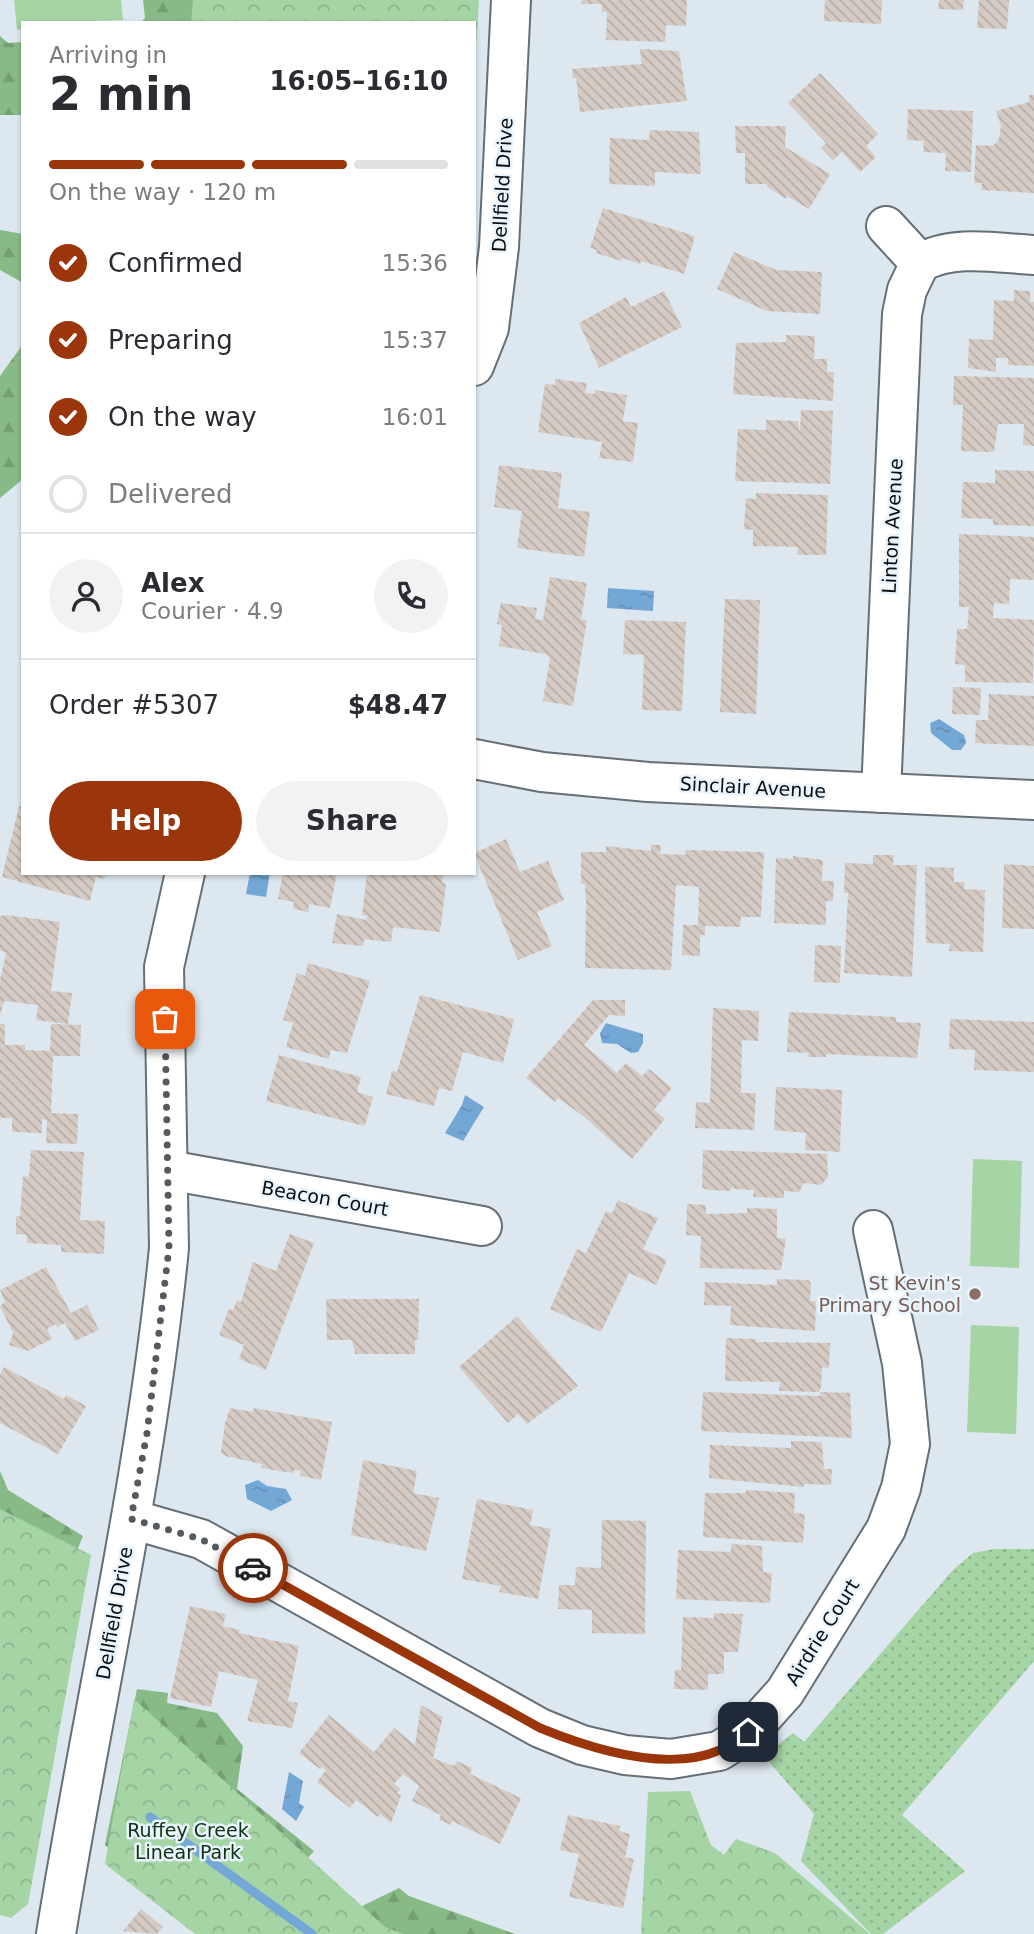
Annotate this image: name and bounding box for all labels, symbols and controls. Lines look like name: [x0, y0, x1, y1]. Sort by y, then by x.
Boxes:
text: Arriving in: [49, 42, 167, 68]
text: 16:05–16:10: [269, 66, 448, 96]
text: 2 min: [49, 67, 193, 121]
street label: Dellfield Drive: [487, 117, 517, 253]
text: On the way · 120 m: [49, 179, 276, 205]
icon: check: [49, 244, 87, 282]
text: Confirmed: [108, 248, 243, 278]
text: 15:36: [382, 250, 448, 276]
icon: check: [49, 321, 87, 359]
text: Preparing: [108, 325, 233, 355]
text: 15:37: [382, 327, 448, 353]
icon: check: [49, 398, 87, 436]
text: On the way: [108, 402, 257, 432]
text: 16:01: [382, 404, 448, 430]
street label: Linton Avenue: [877, 458, 907, 594]
text: Delivered: [108, 479, 232, 509]
button: person: [49, 559, 123, 633]
button: phone: [374, 559, 448, 633]
text: Alex: [141, 568, 204, 598]
text: Courier · 4.9: [141, 598, 284, 624]
text: Order #5307: [49, 690, 219, 720]
text: $48.47: [348, 690, 448, 720]
street label: Sinclair Avenue: [679, 772, 827, 802]
button: Help: [49, 781, 242, 861]
button: Share: [256, 781, 448, 861]
pin: [135, 989, 195, 1049]
icon: bag: [146, 1000, 184, 1038]
street label: Beacon Court: [260, 1176, 390, 1220]
place label: St Kevin's Primary School: [818, 1272, 961, 1316]
marker: St Kevin's Primary School: [967, 1286, 983, 1302]
courier: [218, 1533, 288, 1603]
street label: Dellfield Drive: [91, 1545, 137, 1681]
icon: car: [234, 1549, 272, 1587]
street label: Airdrie Court: [781, 1575, 863, 1689]
pin: [718, 1702, 778, 1762]
icon: home: [729, 1713, 767, 1751]
park label: Ruffey Creek Linear Park: [127, 1819, 249, 1863]

